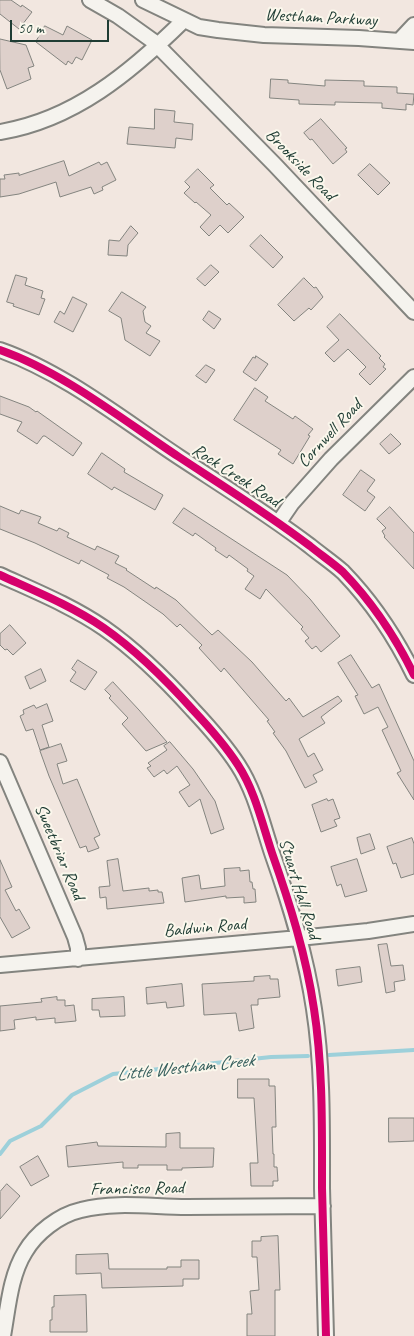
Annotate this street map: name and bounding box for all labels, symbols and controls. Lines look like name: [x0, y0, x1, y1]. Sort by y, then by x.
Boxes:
street label: Westham Parkway: [264, 4, 378, 32]
scale bar: [12, 10, 111, 42]
text: 50 m: [18, 19, 44, 38]
street label: Brookside Road: [260, 124, 340, 206]
street label: Cornwell Road: [293, 395, 367, 473]
street label: Rock Creek Road: [188, 439, 284, 513]
street label: Sweetbriar Road: [29, 801, 89, 903]
street label: Stuart Hall Road: [273, 836, 325, 942]
street label: Baldwin Road: [163, 914, 247, 942]
water label: Little Westham Creek: [115, 1049, 255, 1087]
street label: Francisco Road: [90, 1177, 184, 1201]

